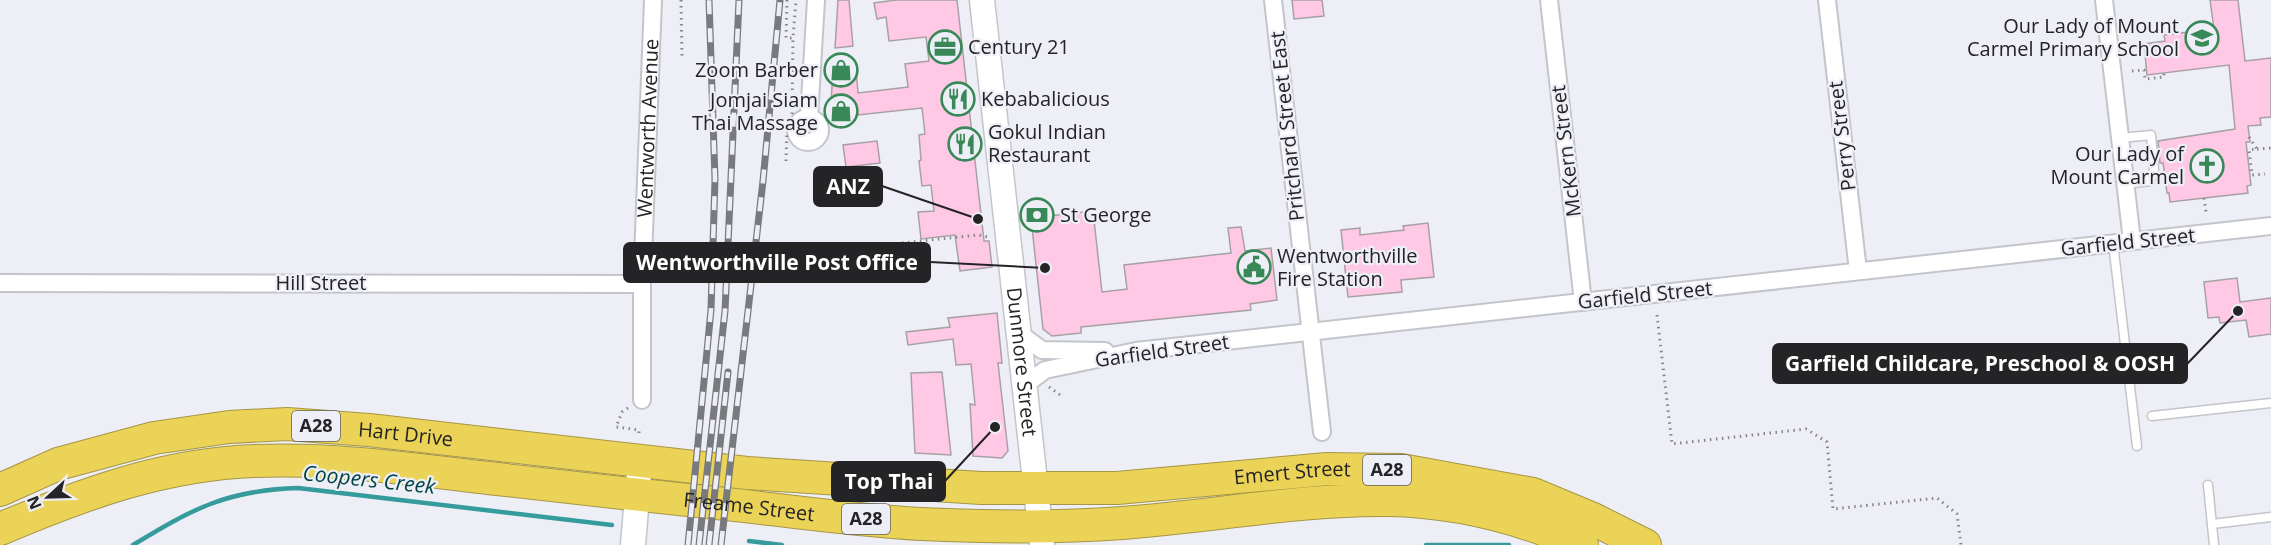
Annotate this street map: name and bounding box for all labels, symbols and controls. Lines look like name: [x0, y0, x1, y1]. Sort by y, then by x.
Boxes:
place label: Our Lady of Mount Carmel Primary School: [1967, 12, 2179, 62]
school or university icon: Our Lady of Mount Carmel Primary School: [2184, 20, 2220, 56]
office icon: Century 21: [927, 29, 963, 65]
street label: Pritchard Street East: [1263, 30, 1310, 222]
place label: Century 21: [968, 33, 1070, 60]
street label: Wentworth Avenue: [631, 38, 664, 218]
shop icon: Zoom Barber: [823, 52, 859, 88]
place label: Zoom Barber: [695, 56, 818, 83]
street label: Perry Street: [1821, 79, 1862, 193]
restaurant icon: Kebabalicious: [940, 81, 976, 117]
street label: McKern Street: [1544, 84, 1587, 218]
place label: Kebabalicious: [981, 85, 1110, 112]
place label: Jomjai Siam Thai Massage: [692, 86, 818, 136]
shop icon: Jomjai Siam Thai Massage: [823, 93, 859, 129]
place label: Gokul Indian Restaurant: [988, 118, 1106, 168]
restaurant icon: Gokul Indian Restaurant: [947, 126, 983, 162]
place label: Our Lady of Mount Carmel: [2050, 140, 2185, 190]
church icon: Our Lady of Mount Carmel: [2189, 148, 2225, 184]
callout: ANZ: [814, 167, 882, 206]
text: ANZ: [826, 172, 870, 200]
bank icon: St George: [1019, 197, 1055, 233]
place label: St George: [1060, 201, 1151, 228]
street label: Garfield Street: [2059, 221, 2197, 262]
place label: Wentworthville Fire Station: [1277, 242, 1418, 292]
callout: Wentworthville Post Office: [624, 243, 930, 282]
text: Wentworthville Post Office: [636, 248, 918, 276]
public building icon: Wentworthville Fire Station: [1236, 249, 1272, 285]
street label: Hill Street: [276, 269, 366, 296]
street label: Garfield Street: [1576, 274, 1714, 315]
street label: Dunmore Street: [1001, 286, 1044, 438]
street label: Garfield Street: [1093, 328, 1231, 373]
callout: Garfield Childcare, Preschool & OOSH: [1773, 344, 2187, 383]
text: Garfield Childcare, Preschool & OOSH: [1785, 349, 2175, 377]
road number: A28: [292, 411, 340, 441]
street label: Hart Drive: [357, 415, 455, 452]
street label: Emert Street: [1233, 455, 1351, 490]
road number: A28: [1363, 455, 1411, 485]
water label: Coopers Creek: [301, 458, 438, 500]
callout: Top Thai: [832, 462, 945, 501]
north arrow: [18, 467, 78, 527]
text: Top Thai: [845, 467, 933, 495]
street label: Freame Street: [682, 486, 816, 527]
text: N: [21, 492, 47, 513]
road number: A28: [842, 504, 890, 534]

